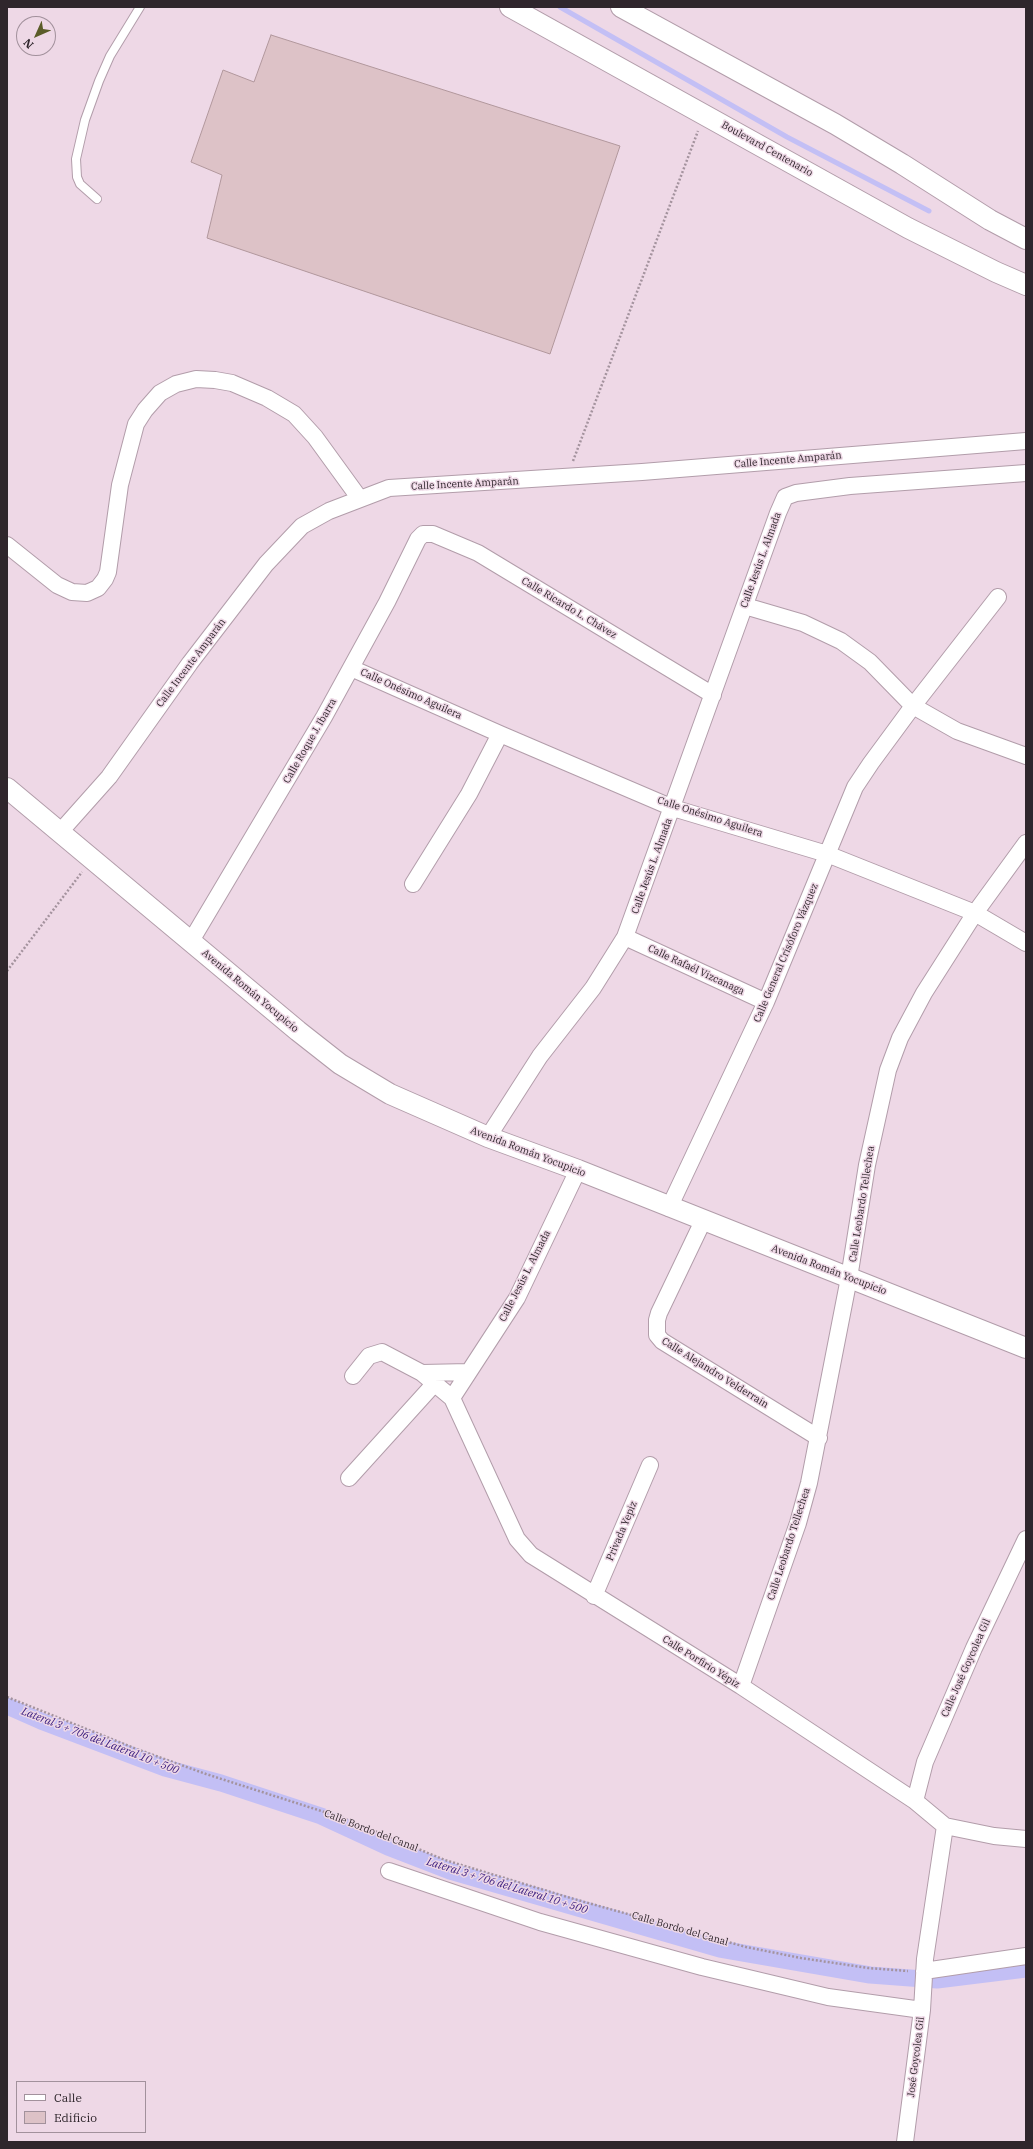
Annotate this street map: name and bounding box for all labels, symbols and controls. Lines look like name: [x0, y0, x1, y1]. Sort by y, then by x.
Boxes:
north arrow: [16, 16, 56, 56]
text: N: [20, 36, 36, 52]
street label: Boulevard Centenario: [719, 119, 815, 179]
street label: Calle Incente Amparán: [734, 449, 842, 471]
street label: Calle Incente Amparán: [411, 475, 519, 493]
street label: Calle Jesús L. Almada: [738, 511, 784, 609]
street label: Calle Ricardo L. Chávez: [519, 575, 619, 641]
street label: Calle Incente Amparán: [154, 616, 228, 710]
street label: Calle Onésimo Aguilera: [358, 666, 464, 722]
street label: Calle Roque J. Ibarra: [281, 696, 339, 786]
street label: Calle Onésimo Aguilera: [656, 794, 764, 840]
street label: Calle Jesús L. Almada: [629, 817, 675, 915]
street label: Calle General Crisóforo Vázquez: [751, 882, 821, 1024]
street label: Calle Rafaél Vizcanaga: [646, 942, 746, 998]
street label: Avenida Román Yocupicio: [199, 947, 301, 1035]
street label: Avenida Román Yocupicio: [469, 1124, 587, 1180]
street label: Calle Leobardo Tellechea: [847, 1145, 877, 1263]
street label: Calle Jesús L. Almada: [497, 1228, 553, 1324]
street label: Avenida Román Yocupicio: [770, 1242, 888, 1298]
street label: Calle Alejandro Velderrain: [659, 1335, 771, 1411]
street label: Calle Leobardo Tellechea: [765, 1486, 813, 1602]
street label: Privada Yepiz: [604, 1499, 640, 1563]
street label: Calle José Goycolea Gil: [939, 1617, 993, 1719]
street label: Calle Porfirio Yépiz: [660, 1633, 742, 1691]
water label: Lateral 3 + 706 del Lateral 10 + 500: [19, 1705, 181, 1777]
street label: Calle Bordo del Canal: [322, 1808, 420, 1854]
water label: Lateral 3 + 706 del Lateral 10 + 500: [425, 1855, 589, 1917]
street label: Calle Bordo del Canal: [630, 1909, 730, 1949]
street label: José Goycolea Gil: [905, 2016, 927, 2098]
legend: [16, 2081, 146, 2133]
text: Calle: [54, 2090, 82, 2105]
text: Edificio: [54, 2110, 97, 2125]

